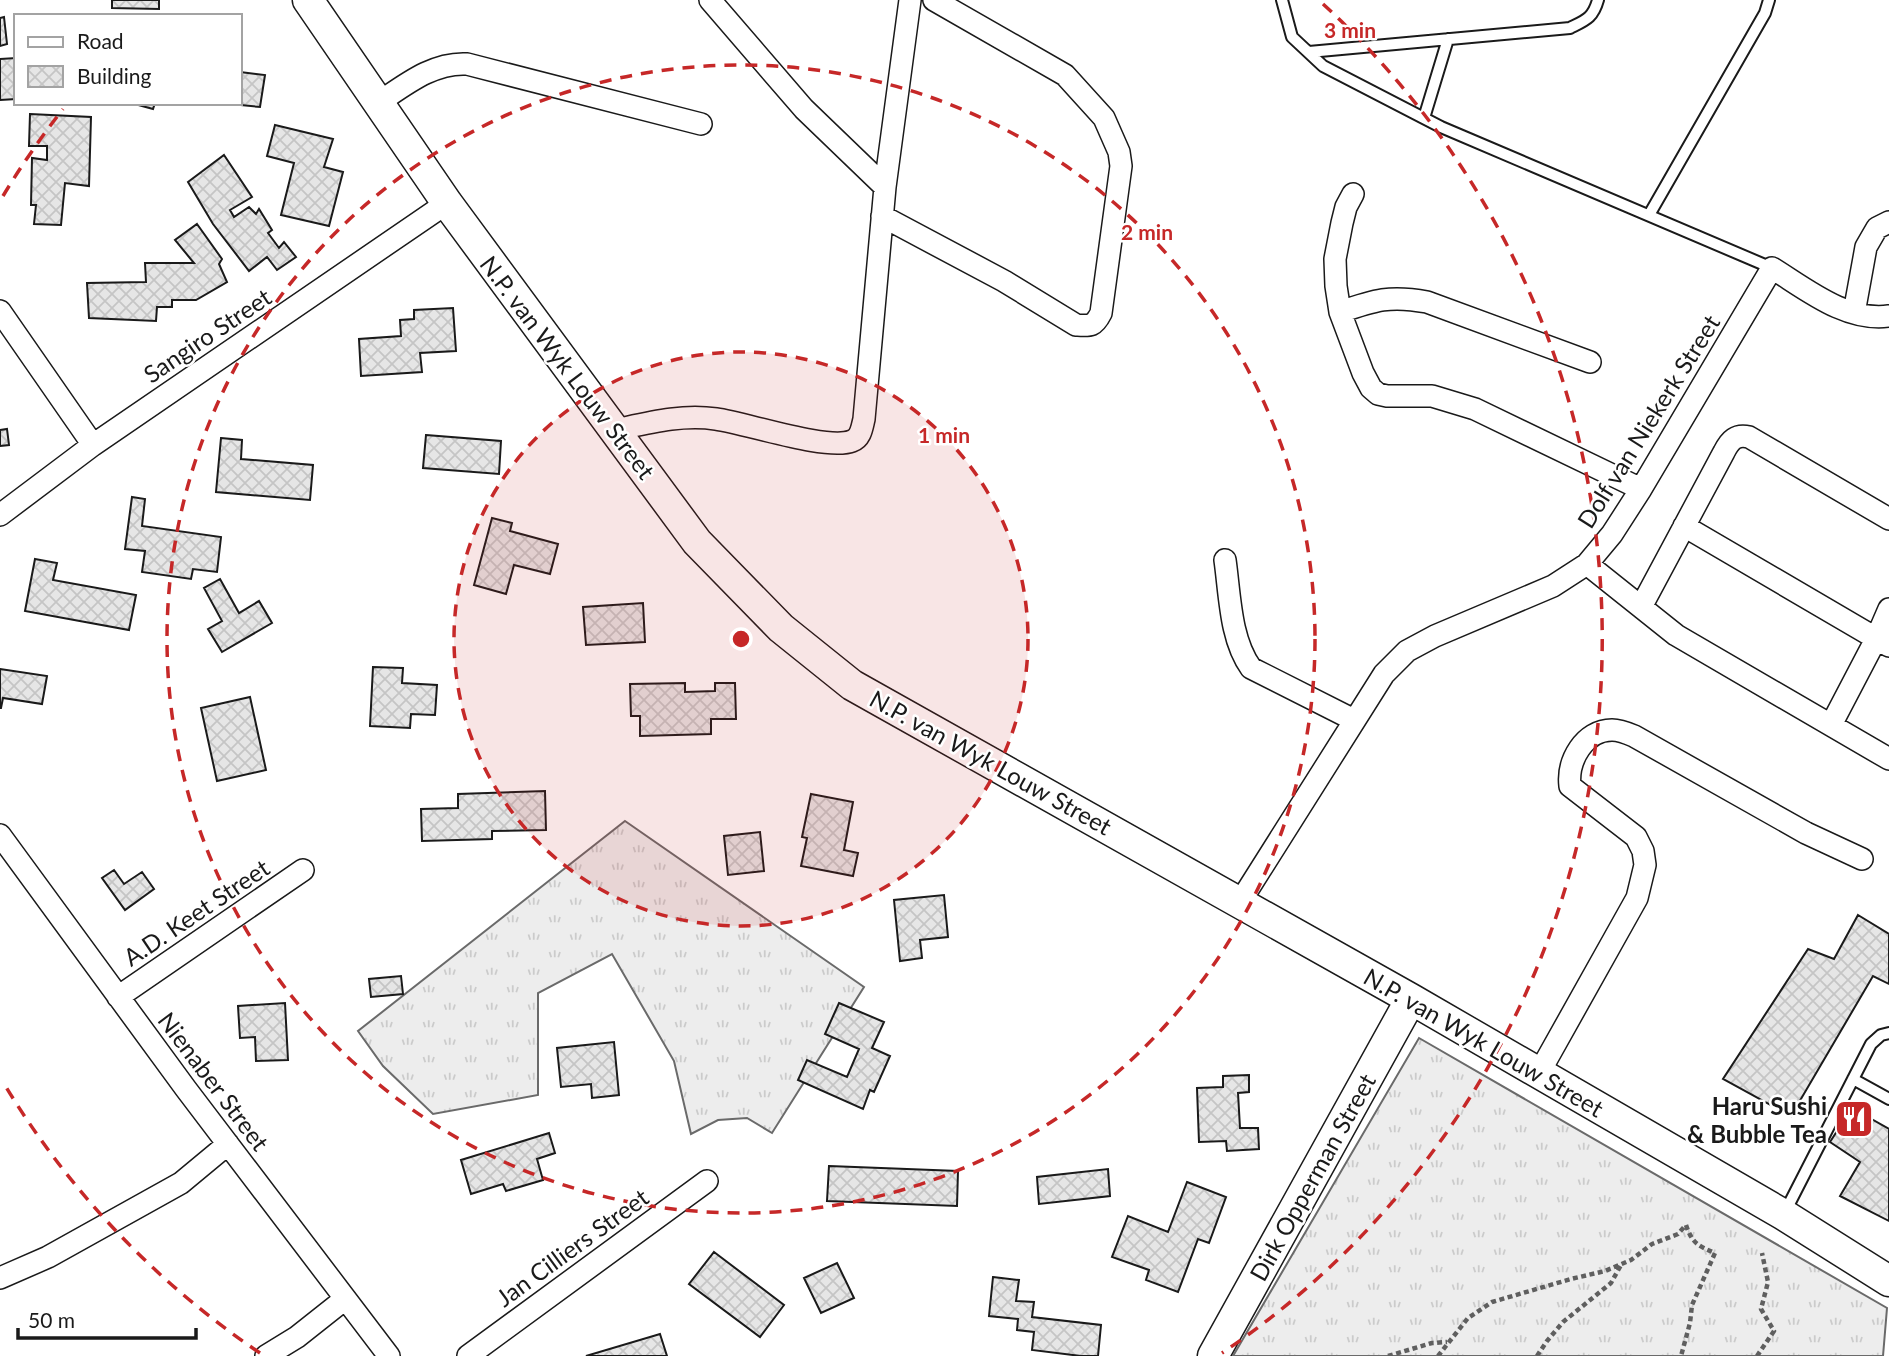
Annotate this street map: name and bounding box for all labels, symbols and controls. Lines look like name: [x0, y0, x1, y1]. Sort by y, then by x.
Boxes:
legend: [14, 14, 242, 105]
text: 3 min: [1324, 17, 1376, 42]
text: Road: [77, 28, 124, 53]
text: Building: [77, 63, 152, 88]
text: 2 min: [1121, 219, 1173, 244]
street label: N.P. van Wyk Louw Street: [475, 250, 662, 485]
street label: Sangiro Street: [138, 281, 277, 388]
street label: Dolf van Niekerk Street: [1571, 309, 1726, 533]
text: 1 min: [918, 422, 970, 447]
centre of rings: [729, 627, 753, 651]
street label: N.P. van Wyk Louw Street: [865, 683, 1117, 841]
street label: A.D. Keet Street: [118, 852, 275, 971]
street label: N.P. van Wyk Louw Street: [1359, 961, 1609, 1123]
street label: Nienaber Street: [153, 1006, 276, 1156]
street label: Dirk Opperman Street: [1243, 1068, 1381, 1286]
place label: Haru Sushi & Bubble Tea: [1687, 1091, 1827, 1148]
restaurant icon: Haru Sushi & Bubble Tea: [1833, 1098, 1875, 1140]
street label: Jan Cilliers Street: [490, 1182, 654, 1312]
scale bar: [18, 1296, 196, 1340]
text: 50 m: [28, 1307, 75, 1332]

